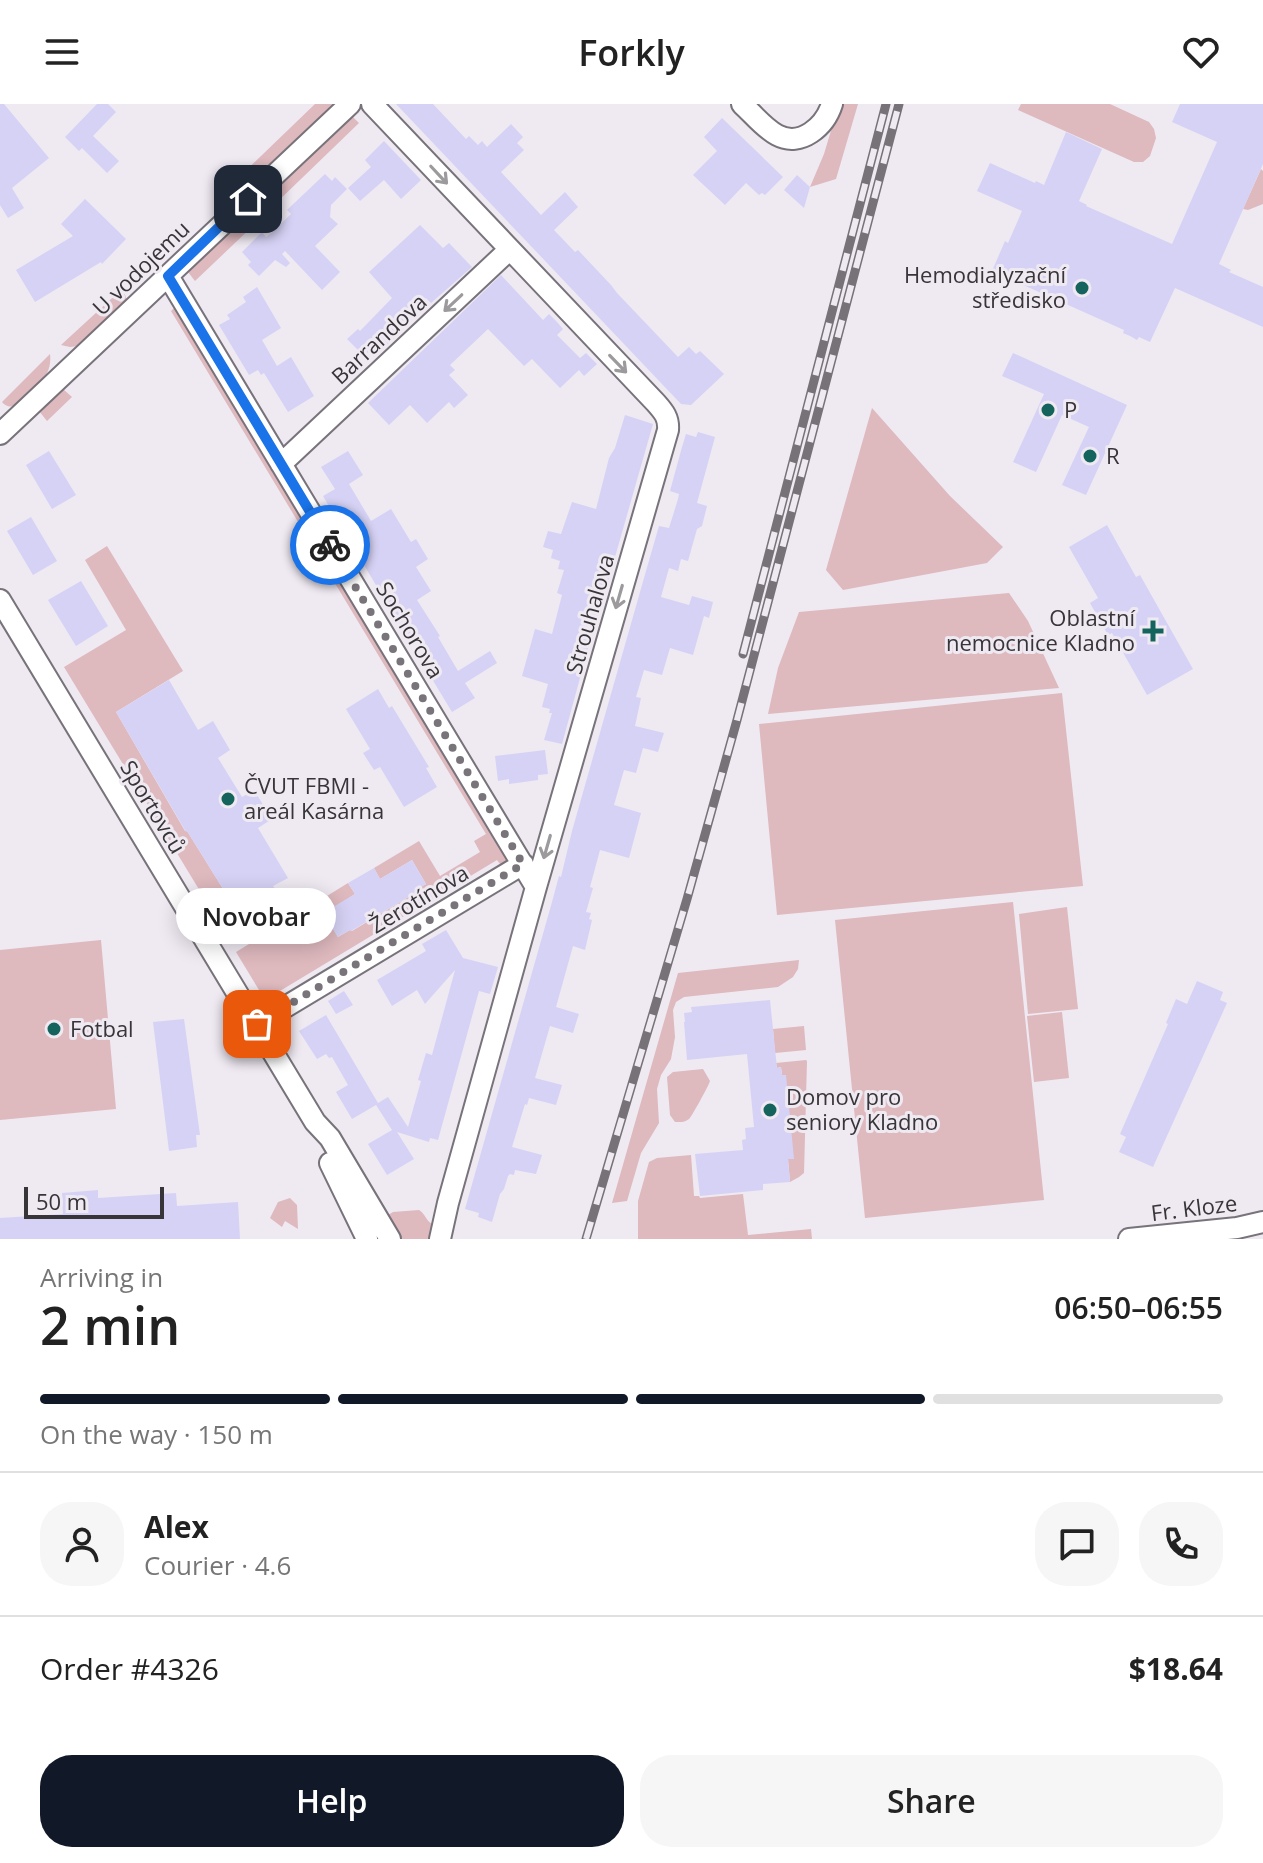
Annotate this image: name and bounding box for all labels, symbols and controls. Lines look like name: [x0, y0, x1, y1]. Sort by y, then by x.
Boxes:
text: Forkly: [578, 28, 685, 77]
icon: menu: [40, 30, 84, 74]
icon: heart: [1179, 30, 1223, 74]
pin: [214, 165, 282, 233]
one-way arrow: [430, 165, 449, 185]
icon: home: [226, 177, 270, 221]
street label: U vodojemu: [85, 213, 195, 321]
place label: Hemodialyzační středisko: [904, 259, 1066, 314]
marker: Hemodialyzační středisko: [1073, 279, 1091, 297]
street label: Barrandova: [324, 286, 432, 390]
one-way arrow: [443, 293, 463, 312]
one-way arrow: [608, 354, 627, 374]
place label: P: [1064, 394, 1077, 424]
marker: P: [1039, 401, 1057, 419]
place label: R: [1106, 440, 1120, 470]
marker: R: [1081, 447, 1099, 465]
courier: [290, 505, 370, 585]
icon: bike: [308, 523, 352, 567]
street label: Strouhalova: [558, 550, 620, 677]
street label: Sochorova: [370, 575, 452, 684]
one-way arrow: [611, 584, 626, 610]
place label: Oblastní nemocnice Kladno: [946, 602, 1135, 657]
marker: Oblastní nemocnice Kladno: [1142, 620, 1164, 642]
street label: Sportovců: [114, 754, 193, 859]
place label: ČVUT FBMI - areál Kasárna: [244, 770, 384, 825]
marker: ČVUT FBMI - areál Kasárna: [219, 790, 237, 808]
one-way arrow: [539, 834, 554, 860]
street label: Žerotínova: [363, 857, 474, 939]
callout: Novobar: [177, 888, 337, 944]
text: Novobar: [202, 898, 310, 934]
pin: [223, 990, 291, 1058]
icon: bag: [235, 1002, 279, 1046]
place label: Fotbal: [70, 1013, 134, 1043]
marker: Fotbal: [45, 1020, 63, 1038]
place label: Domov pro seniory Kladno: [786, 1081, 938, 1136]
marker: Domov pro seniory Kladno: [761, 1101, 779, 1119]
scale bar: [24, 1183, 164, 1219]
text: 50 m: [36, 1186, 87, 1216]
street label: Fr. Kloze: [1149, 1187, 1239, 1227]
text: Arriving in: [40, 1259, 163, 1295]
text: 06:50–06:55: [1054, 1287, 1223, 1328]
text: 2 min: [40, 1289, 180, 1360]
text: On the way · 150 m: [40, 1416, 273, 1452]
button: person: [40, 1502, 124, 1586]
button: chat: [1035, 1502, 1119, 1586]
button: phone: [1139, 1502, 1223, 1586]
text: Alex: [144, 1506, 209, 1547]
text: Courier · 4.6: [144, 1547, 291, 1583]
text: Order #4326: [40, 1648, 219, 1689]
text: $18.64: [1129, 1648, 1223, 1689]
button: Help: [40, 1755, 624, 1847]
button: Share: [640, 1755, 1223, 1847]

